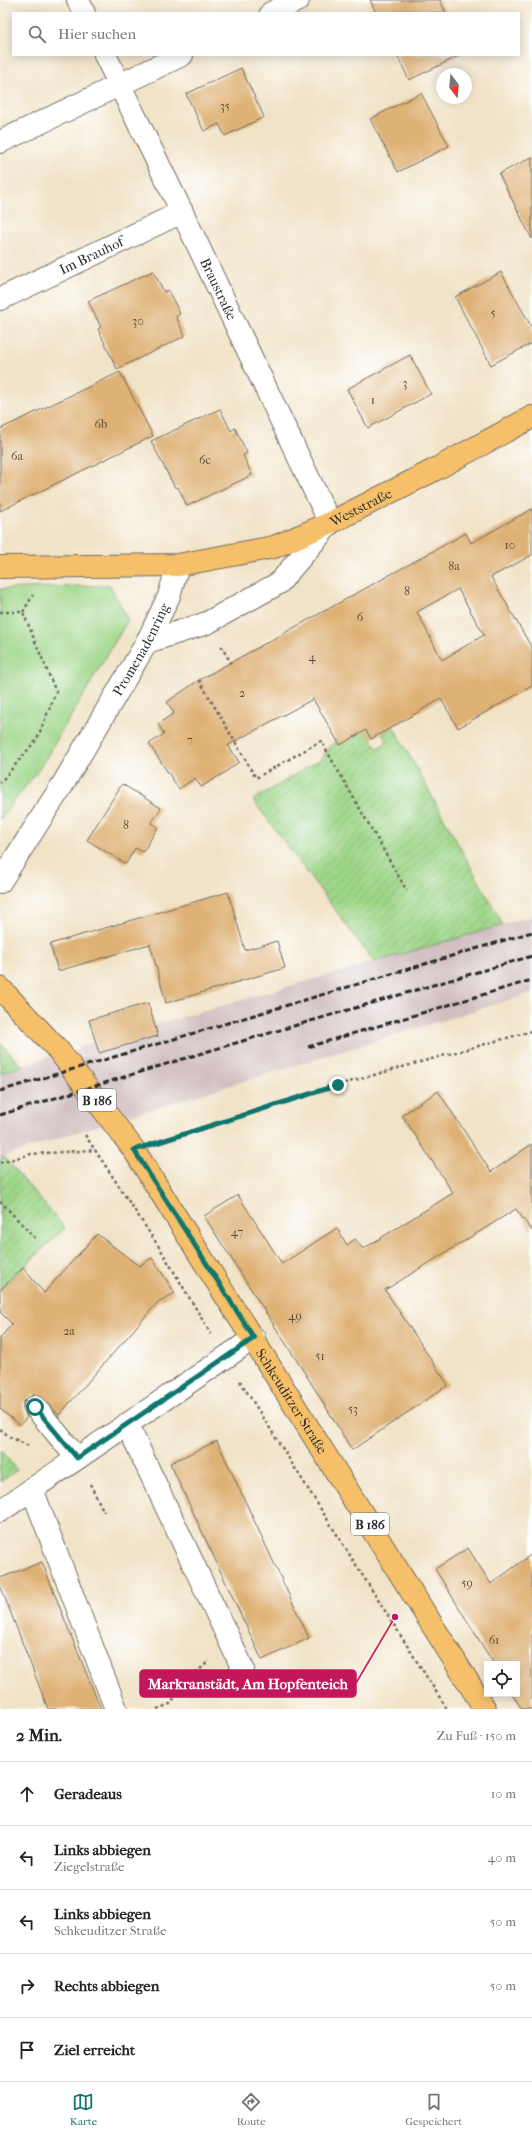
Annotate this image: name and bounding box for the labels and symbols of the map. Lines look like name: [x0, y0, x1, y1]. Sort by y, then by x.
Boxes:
north arrow: [436, 68, 472, 104]
house number: 35: [220, 99, 230, 113]
street label: Im Brauhof: [57, 232, 129, 278]
street label: Braustraße: [196, 255, 240, 323]
house number: 5: [490, 306, 496, 320]
house number: 30: [132, 314, 144, 328]
house number: 3: [403, 376, 408, 390]
house number: 1: [371, 393, 375, 407]
house number: 6b: [95, 417, 107, 431]
house number: 6a: [11, 449, 23, 463]
house number: 6c: [199, 453, 211, 467]
street label: Weststraße: [326, 485, 395, 531]
house number: 10: [505, 538, 515, 552]
house number: 8a: [448, 559, 460, 573]
house number: 8: [404, 584, 410, 598]
street label: Promenadenring: [109, 600, 173, 699]
house number: 6: [357, 610, 364, 624]
house number: 4: [308, 650, 316, 664]
house number: 2: [239, 686, 245, 700]
house number: 7: [187, 733, 193, 747]
house number: 8: [123, 818, 129, 832]
route end: [329, 1076, 347, 1094]
road number: B 186: [78, 1089, 116, 1111]
house number: 47: [231, 1225, 243, 1239]
house number: 49: [288, 1309, 302, 1323]
house number: 2a: [63, 1324, 75, 1338]
street label: Schkeuditzer Straße: [252, 1346, 331, 1457]
house number: 51: [315, 1349, 325, 1363]
route start: [26, 1398, 44, 1416]
house number: 53: [348, 1402, 358, 1416]
road number: B 186: [351, 1513, 389, 1535]
house number: 59: [461, 1576, 473, 1590]
house number: 61: [489, 1633, 499, 1647]
callout: Markranstädt, Am Hopfenteich: [140, 1670, 356, 1697]
text: Markranstädt, Am Hopfenteich: [147, 1675, 349, 1693]

